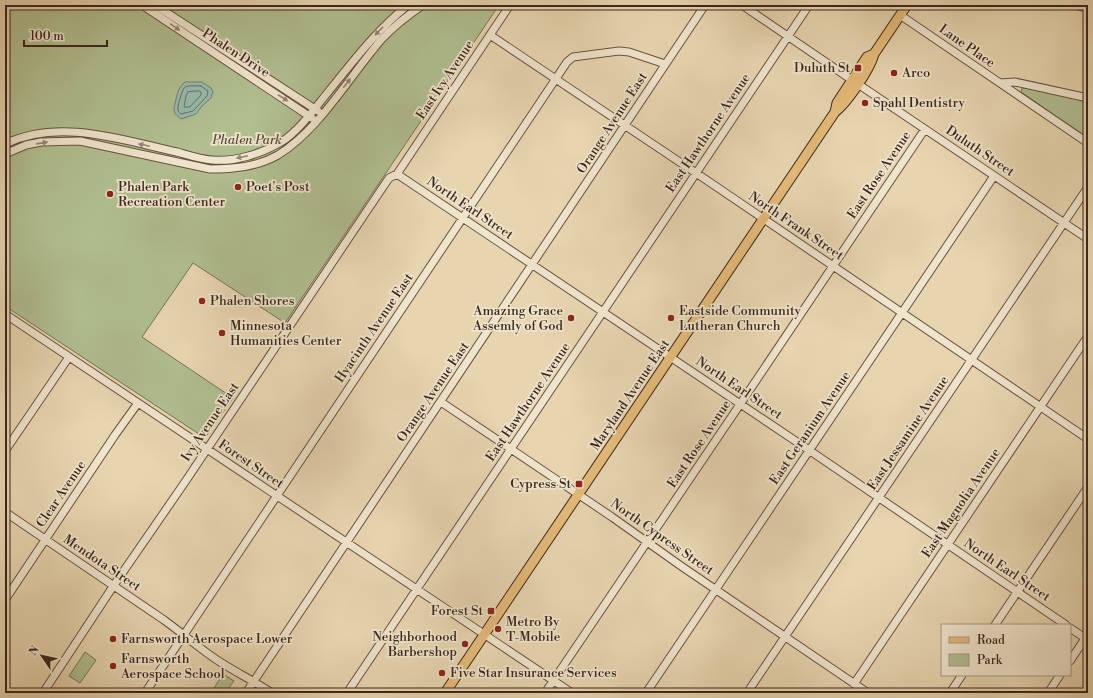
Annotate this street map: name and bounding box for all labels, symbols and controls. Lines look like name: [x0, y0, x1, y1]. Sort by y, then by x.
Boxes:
street label: Lane Place: [936, 21, 998, 71]
scale bar: [24, 22, 107, 48]
one-way arrow: [169, 23, 180, 31]
street label: Phalen Drive: [199, 25, 273, 81]
one-way arrow: [374, 26, 384, 36]
text: 100 m: [30, 29, 64, 44]
street label: East Ivy Avenue: [413, 37, 478, 123]
place label: Duluth St: [794, 60, 850, 76]
marker: Duluth St: [853, 63, 863, 73]
place label: Arco: [901, 65, 930, 81]
marker: Arco: [889, 68, 899, 78]
street label: Orange Avenue East: [573, 69, 651, 177]
street label: East Hawthorne Avenue: [662, 70, 754, 195]
one-way arrow: [342, 78, 350, 88]
one-way arrow: [278, 94, 288, 102]
place label: Spahl Dentistry: [873, 95, 966, 111]
marker: Spahl Dentistry: [860, 98, 870, 108]
street label: Duluth Street: [943, 122, 1018, 180]
street label: East Rose Avenue: [844, 128, 915, 222]
park label: Phalen Park: [211, 132, 282, 148]
one-way arrow: [36, 140, 48, 146]
one-way arrow: [137, 141, 150, 147]
one-way arrow: [236, 155, 248, 161]
street label: North Earl Street: [424, 173, 517, 243]
place label: Phalen Park Recreation Center: [118, 179, 226, 210]
place label: Poet's Post: [246, 179, 310, 195]
marker: Poet's Post: [233, 182, 243, 192]
street label: North Frank Street: [745, 188, 847, 264]
marker: Phalen Park Recreation Center: [105, 189, 115, 199]
street label: Hyacinth Avenue East: [331, 270, 417, 386]
place label: Phalen Shores: [210, 293, 295, 309]
marker: Phalen Shores: [197, 296, 207, 306]
place label: Amazing Grace Assemly of God: [472, 303, 564, 334]
place label: Eastside Community Lutheran Church: [679, 303, 801, 334]
marker: Amazing Grace Assemly of God: [566, 313, 576, 323]
marker: Eastside Community Lutheran Church: [666, 313, 676, 323]
place label: Minnesota Humanities Center: [230, 318, 342, 349]
marker: Minnesota Humanities Center: [217, 328, 227, 338]
street label: Maryland Avenue East: [587, 336, 673, 453]
street label: Orange Avenue East: [394, 339, 473, 445]
street label: East Hawthorne Avenue: [482, 339, 574, 464]
street label: North Earl Street: [693, 353, 786, 423]
street label: East Geranium Avenue: [766, 368, 854, 488]
street label: East Jessamine Avenue: [864, 373, 952, 493]
street label: Ivy Avenue East: [178, 379, 243, 465]
street label: East Rose Avenue: [664, 397, 735, 491]
street label: Forest Street: [215, 436, 287, 492]
street label: East Magnolia Avenue: [918, 445, 1004, 561]
street label: Clear Avenue: [33, 457, 89, 530]
place label: Cypress St: [510, 476, 571, 492]
marker: Cypress St: [574, 479, 584, 489]
street label: North Cypress Street: [607, 495, 717, 579]
street label: Mendota Street: [60, 531, 144, 595]
street label: North Earl Street: [961, 535, 1054, 605]
place label: Forest St: [431, 603, 483, 619]
marker: Forest St: [486, 606, 496, 616]
place label: Metro By T-Mobile: [506, 614, 561, 645]
marker: Metro By T-Mobile: [493, 624, 503, 634]
legend: [941, 624, 1071, 676]
place label: Neighborhood Barbershop: [372, 629, 458, 660]
place label: Farnsworth Aerospace Lower: [121, 631, 293, 647]
text: Road: [977, 633, 1005, 648]
marker: Farnsworth Aerospace Lower: [108, 634, 118, 644]
north arrow: [22, 636, 62, 676]
marker: Neighborhood Barbershop: [460, 639, 470, 649]
text: N: [26, 643, 43, 658]
place label: Farnsworth Aerospace School: [120, 651, 225, 682]
text: Park: [977, 653, 1003, 668]
marker: Farnsworth Aerospace School: [108, 661, 118, 671]
place label: Five Star Insurance Services: [450, 665, 617, 681]
marker: Five Star Insurance Services: [437, 668, 447, 678]

